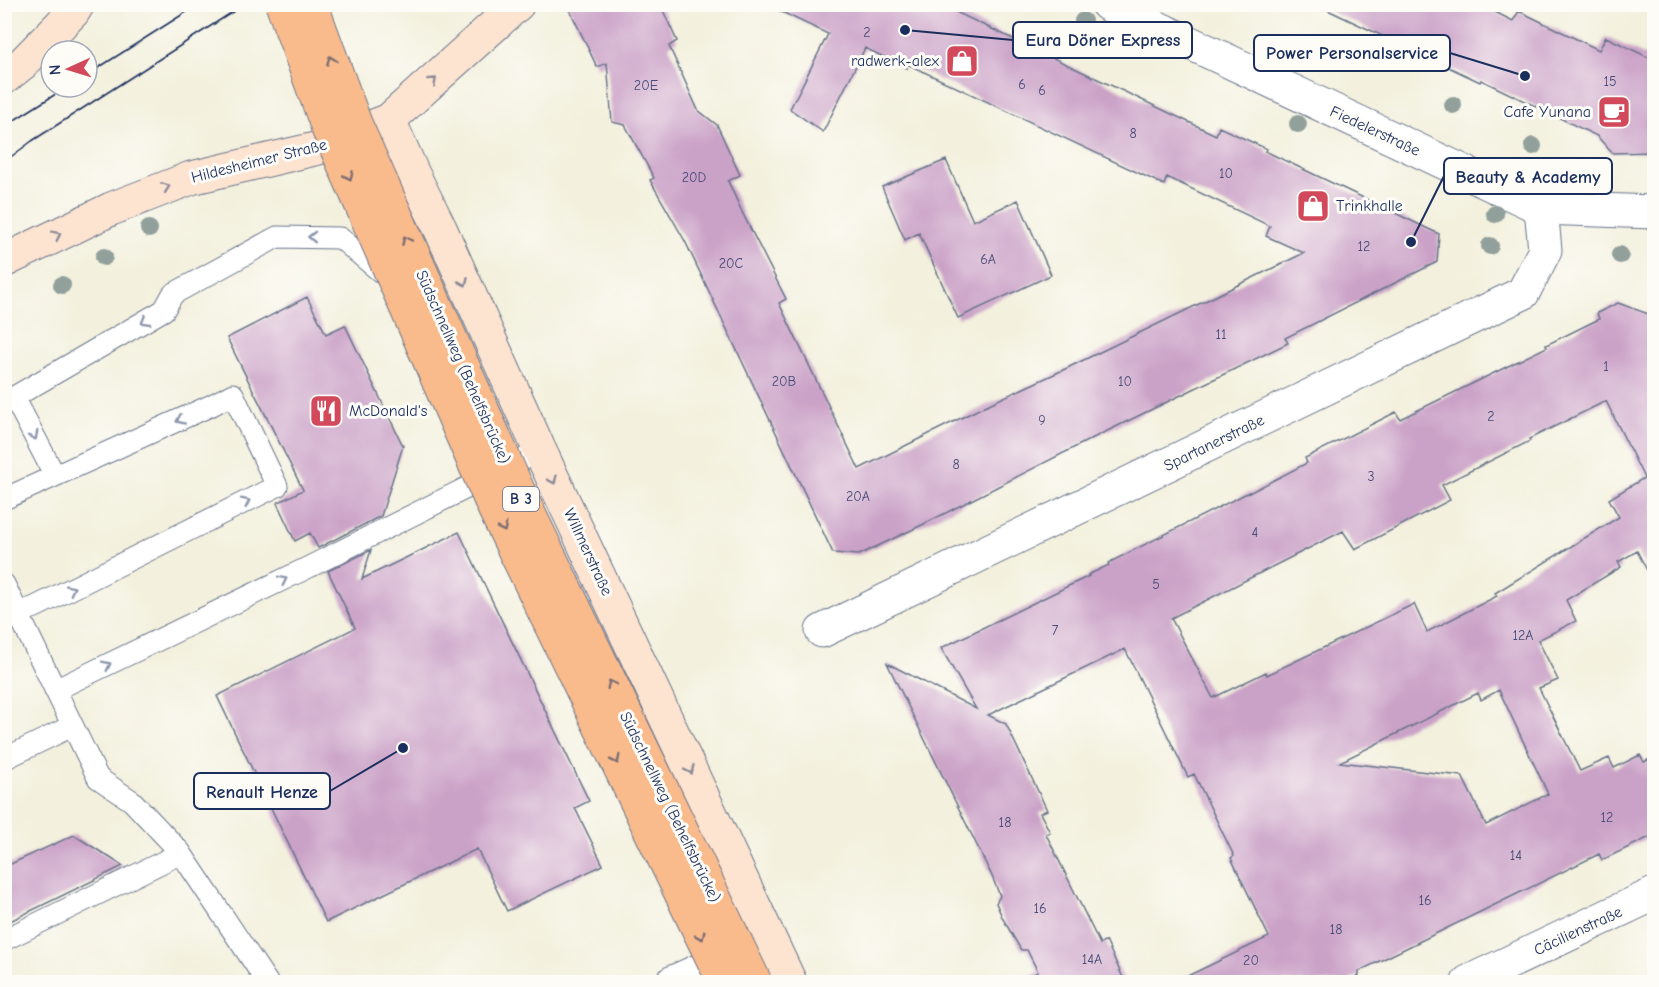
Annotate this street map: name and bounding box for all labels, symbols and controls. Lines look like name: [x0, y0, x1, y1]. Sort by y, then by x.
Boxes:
callout: Eura Döner Express: [1013, 22, 1192, 58]
house number: 2: [863, 24, 871, 41]
text: Eura Döner Express: [1026, 30, 1181, 51]
callout: Power Personalservice: [1254, 35, 1450, 71]
north arrow: [39, 39, 99, 99]
shop icon: radwerk-alex: [944, 43, 980, 79]
text: Power Personalservice: [1266, 43, 1438, 64]
place label: radwerk-alex: [851, 52, 939, 70]
one-way arrow: [326, 55, 339, 66]
text: N: [46, 64, 64, 76]
house number: 15: [1603, 73, 1617, 90]
house number: 6: [1018, 76, 1026, 93]
one-way arrow: [426, 77, 436, 88]
house number: 20E: [634, 77, 658, 94]
house number: 6: [1038, 82, 1046, 99]
cafe icon: Cafe Yunana: [1596, 94, 1632, 130]
street label: Fiedelerstraße: [1327, 102, 1423, 160]
place label: Cafe Yunana: [1503, 103, 1591, 121]
house number: 8: [1129, 125, 1137, 142]
street label: Hildesheimer Straße: [189, 135, 329, 187]
callout: Beauty & Academy: [1444, 158, 1612, 194]
house number: 10: [1219, 165, 1233, 182]
text: Beauty & Academy: [1456, 167, 1601, 188]
house number: 20D: [682, 169, 707, 186]
one-way arrow: [341, 170, 353, 181]
one-way arrow: [160, 182, 170, 195]
shop icon: Trinkhalle: [1295, 188, 1331, 224]
place label: Trinkhalle: [1336, 197, 1403, 215]
one-way arrow: [51, 231, 62, 243]
one-way arrow: [308, 231, 317, 243]
one-way arrow: [402, 235, 414, 246]
house number: 12: [1358, 238, 1370, 255]
house number: 6A: [980, 251, 996, 268]
house number: 20C: [719, 255, 744, 272]
street label: Südschnellweg (Behelfsbrücke): [412, 267, 514, 467]
one-way arrow: [456, 275, 468, 286]
one-way arrow: [141, 314, 151, 326]
house number: 11: [1215, 326, 1227, 343]
house number: 1: [1603, 358, 1609, 375]
house number: 20B: [772, 373, 797, 390]
house number: 10: [1118, 373, 1132, 390]
restaurant icon: McDonald's: [308, 393, 344, 429]
place label: McDonald's: [349, 402, 428, 420]
house number: 2: [1487, 408, 1495, 425]
street label: Spartanerstraße: [1161, 411, 1267, 475]
one-way arrow: [176, 412, 187, 424]
house number: 9: [1038, 412, 1046, 429]
one-way arrow: [27, 430, 38, 440]
house number: 8: [952, 456, 960, 473]
house number: 3: [1367, 468, 1375, 485]
one-way arrow: [546, 473, 558, 484]
road number: B 3: [503, 487, 539, 511]
house number: 20A: [846, 488, 870, 505]
one-way arrow: [240, 498, 250, 509]
street label: Willmerstraße: [560, 506, 616, 598]
one-way arrow: [496, 522, 508, 533]
house number: 4: [1252, 524, 1259, 541]
one-way arrow: [276, 575, 287, 587]
house number: 5: [1152, 576, 1160, 593]
one-way arrow: [65, 584, 76, 596]
house number: 7: [1052, 622, 1059, 639]
house number: 12A: [1513, 627, 1534, 644]
one-way arrow: [101, 660, 112, 672]
one-way arrow: [606, 679, 618, 690]
street label: Südschnellweg (Behelfsbrücke): [616, 709, 724, 905]
one-way arrow: [608, 754, 620, 765]
one-way arrow: [683, 764, 695, 775]
callout: Renault Henze: [194, 773, 330, 809]
text: Renault Henze: [206, 782, 318, 803]
house number: 12: [1601, 809, 1613, 826]
house number: 18: [999, 814, 1011, 831]
house number: 14: [1510, 847, 1522, 864]
house number: 16: [1418, 892, 1432, 909]
house number: 16: [1033, 900, 1047, 917]
street label: Cäcilienstraße: [1531, 903, 1625, 959]
house number: 18: [1330, 921, 1342, 938]
one-way arrow: [693, 929, 705, 940]
house number: 14A: [1082, 951, 1102, 968]
house number: 20: [1243, 952, 1259, 969]

